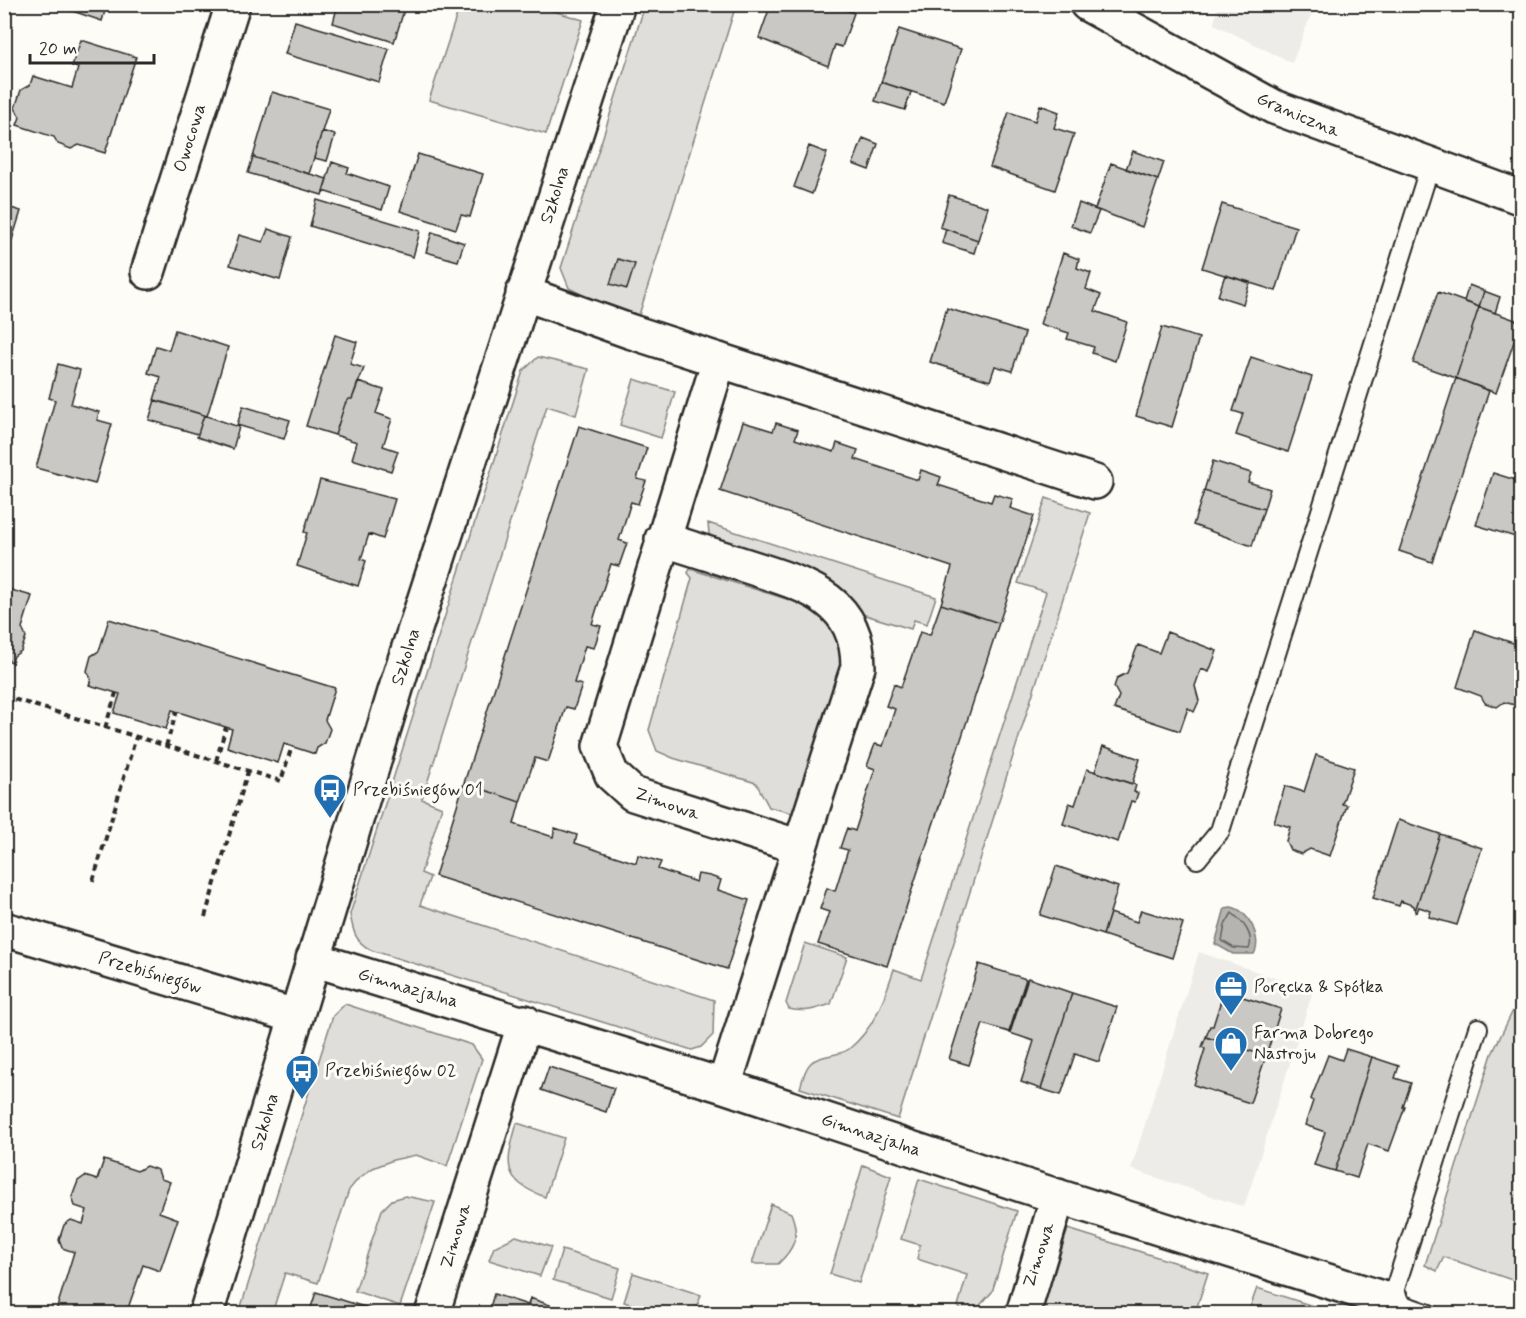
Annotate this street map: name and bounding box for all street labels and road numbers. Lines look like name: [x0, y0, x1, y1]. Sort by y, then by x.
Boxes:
street label: Graniczna: [1253, 87, 1344, 143]
street label: Owocowa: [168, 101, 212, 175]
street label: Szkolna: [535, 163, 575, 227]
street label: Szkolna: [386, 625, 426, 689]
street label: Zimowa: [631, 782, 703, 826]
street label: Przebiśniegów: [95, 946, 205, 1002]
street label: Gimnazjalna: [355, 962, 461, 1014]
street label: Szkolna: [245, 1090, 285, 1154]
street label: Gimnazjalna: [818, 1108, 924, 1162]
street label: Zimowa: [435, 1200, 477, 1272]
street label: Zimowa: [1017, 1219, 1061, 1291]

